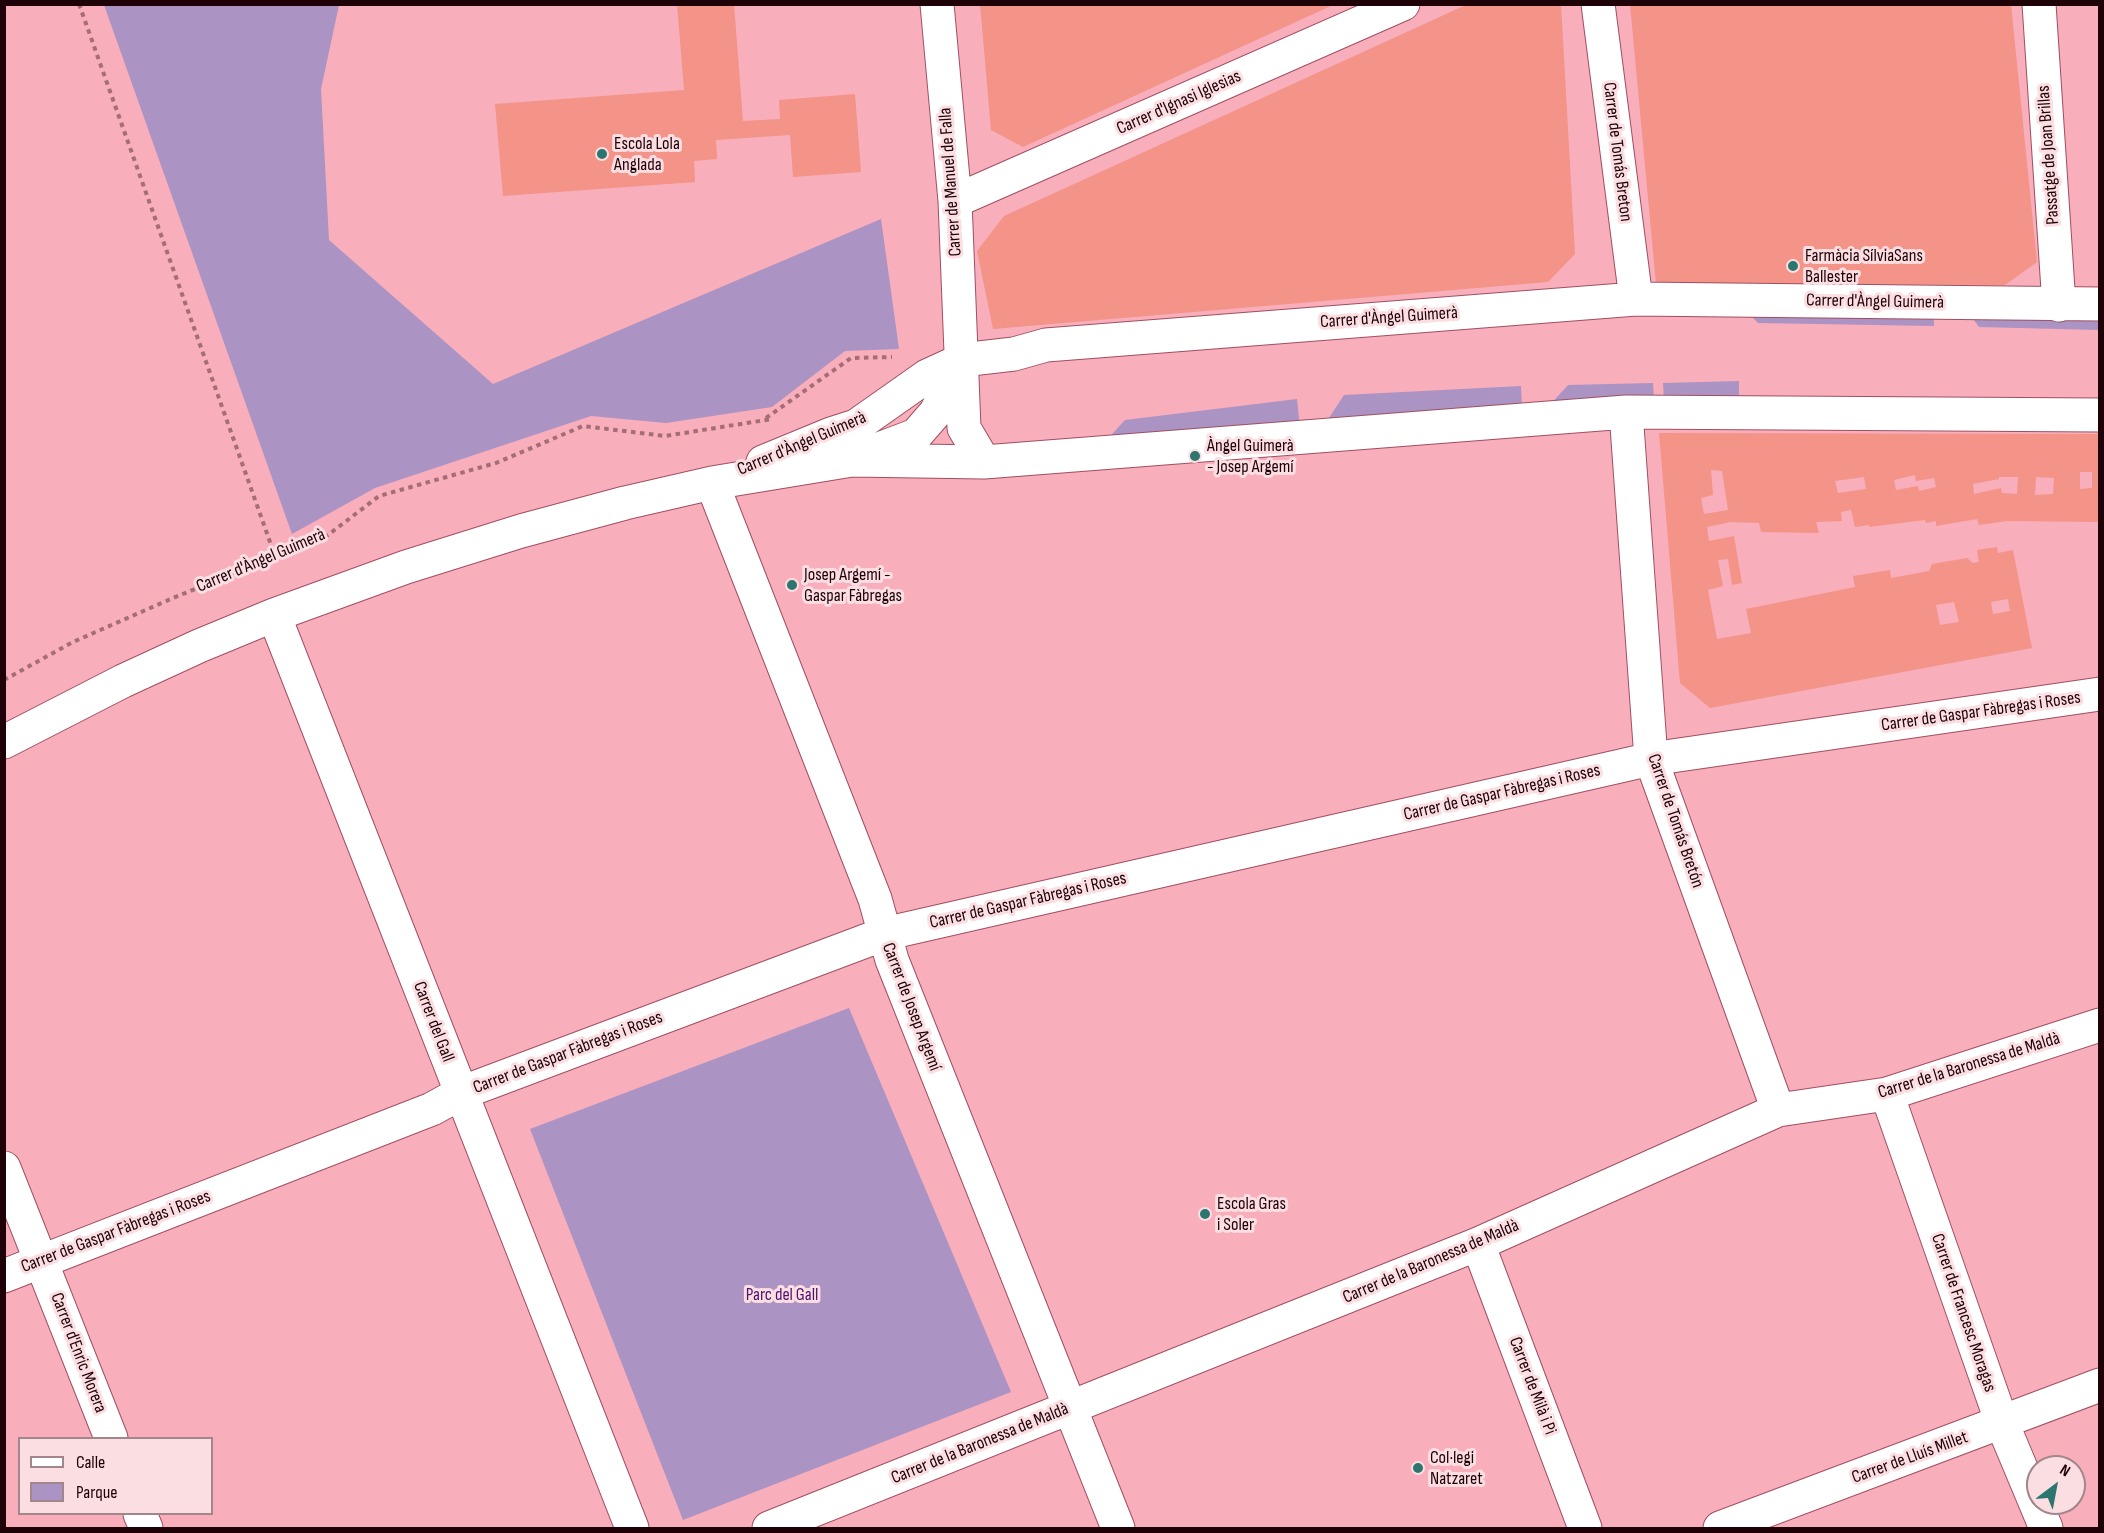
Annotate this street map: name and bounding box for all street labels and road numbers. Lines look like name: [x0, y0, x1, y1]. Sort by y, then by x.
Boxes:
street label: Carrer d'Ignasi Iglesias: [1114, 66, 1244, 140]
street label: Carrer de Tomás Breton: [1598, 81, 1636, 223]
street label: Passatge de Joan Brillas: [2033, 85, 2065, 225]
street label: Carrer de Manuel de Falla: [935, 107, 967, 257]
street label: Carrer d'Àngel Guimerà: [1806, 290, 1944, 314]
street label: Carrer d'Àngel Guimerà: [1320, 302, 1458, 334]
street label: Carrer d'Àngel Guimerà: [734, 407, 870, 481]
street label: Carrer d'Àngel Guimerà: [193, 524, 329, 598]
street label: Carrer de Gaspar Fàbregas i Roses: [1880, 687, 2082, 737]
street label: Carrer de Tomás Bretón: [1642, 751, 1708, 891]
street label: Carrer de Gaspar Fàbregas i Roses: [1402, 760, 1602, 826]
street label: Carrer de Gaspar Fàbregas i Roses: [928, 868, 1128, 934]
street label: Carrer de Josep Argemí: [877, 940, 945, 1074]
street label: Carrer del Gall: [408, 979, 458, 1065]
street label: Carrer de Gaspar Fàbregas i Roses: [470, 1007, 666, 1099]
street label: Carrer de la Baronessa de Maldà: [1875, 1028, 2063, 1104]
street label: Carrer de Gaspar Fàbregas i Roses: [18, 1186, 214, 1278]
street label: Carrer de la Baronessa de Maldà: [1340, 1215, 1522, 1309]
street label: Carrer de Francesc Moragas: [1926, 1231, 2000, 1395]
street label: Carrer d'Enric Morera: [45, 1290, 111, 1416]
street label: Carrer de Milà i Pi: [1504, 1334, 1560, 1438]
street label: Carrer de la Baronessa de Maldà: [888, 1399, 1072, 1489]
street label: Carrer de Lluís Millet: [1849, 1427, 1971, 1489]

